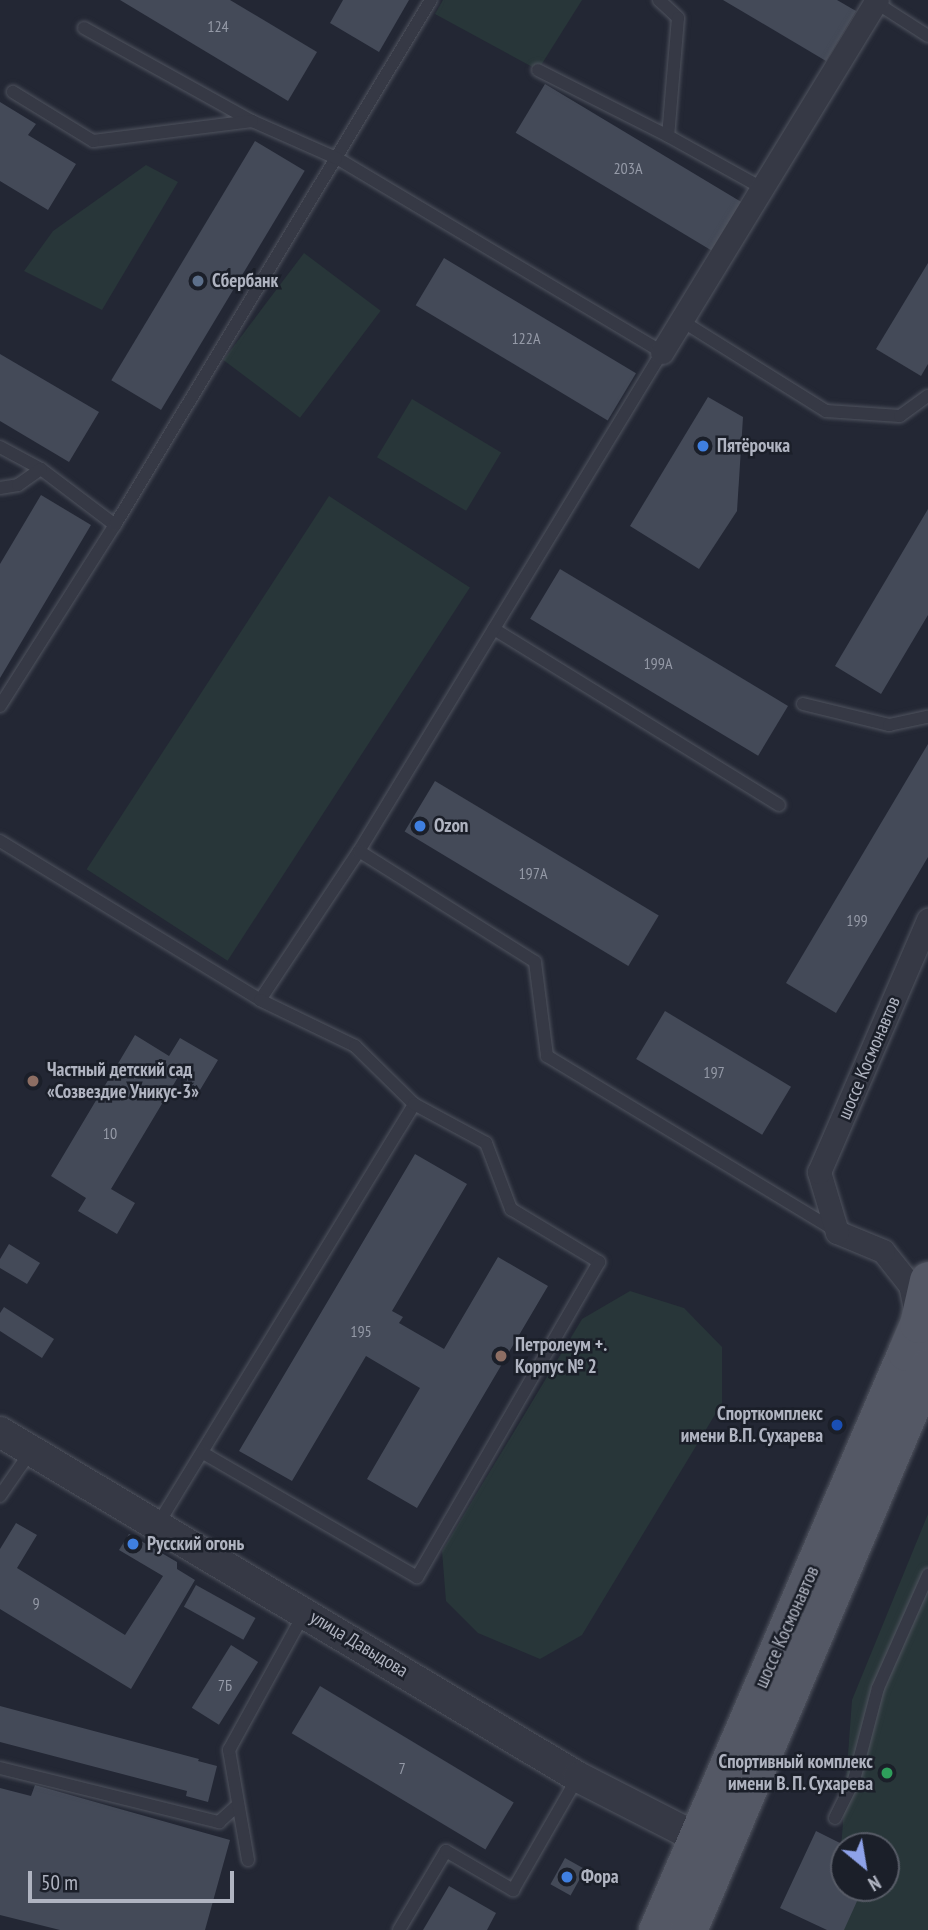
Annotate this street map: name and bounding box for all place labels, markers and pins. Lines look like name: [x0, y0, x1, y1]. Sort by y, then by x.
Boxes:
place label: Сбербанк: [212, 270, 278, 292]
marker: Сбербанк: [190, 273, 206, 289]
place label: Пятёрочка: [717, 435, 790, 457]
marker: Пятёрочка: [695, 438, 711, 454]
place label: Ozon: [434, 815, 468, 837]
marker: Ozon: [412, 818, 428, 834]
place label: Частный детский сад «Созвездие Уникус-3»: [47, 1059, 199, 1103]
marker: Частный детский сад «Созвездие Уникус-3»: [25, 1073, 41, 1089]
place label: Петролеум +. Корпус № 2: [515, 1334, 607, 1378]
marker: Петролеум +. Корпус № 2: [493, 1348, 509, 1364]
place label: Спорткомплекс имени В.П. Сухарева: [679, 1403, 823, 1447]
marker: Спорткомплекс имени В.П. Сухарева: [829, 1417, 845, 1433]
place label: Русский огонь: [147, 1533, 244, 1555]
marker: Русский огонь: [125, 1536, 141, 1552]
place label: Спортивный комплекс имени В. П. Сухарева: [718, 1751, 873, 1795]
marker: Спортивный комплекс имени В. П. Сухарева: [879, 1765, 895, 1781]
place label: Фора: [581, 1866, 619, 1888]
marker: Фора: [559, 1869, 575, 1885]

